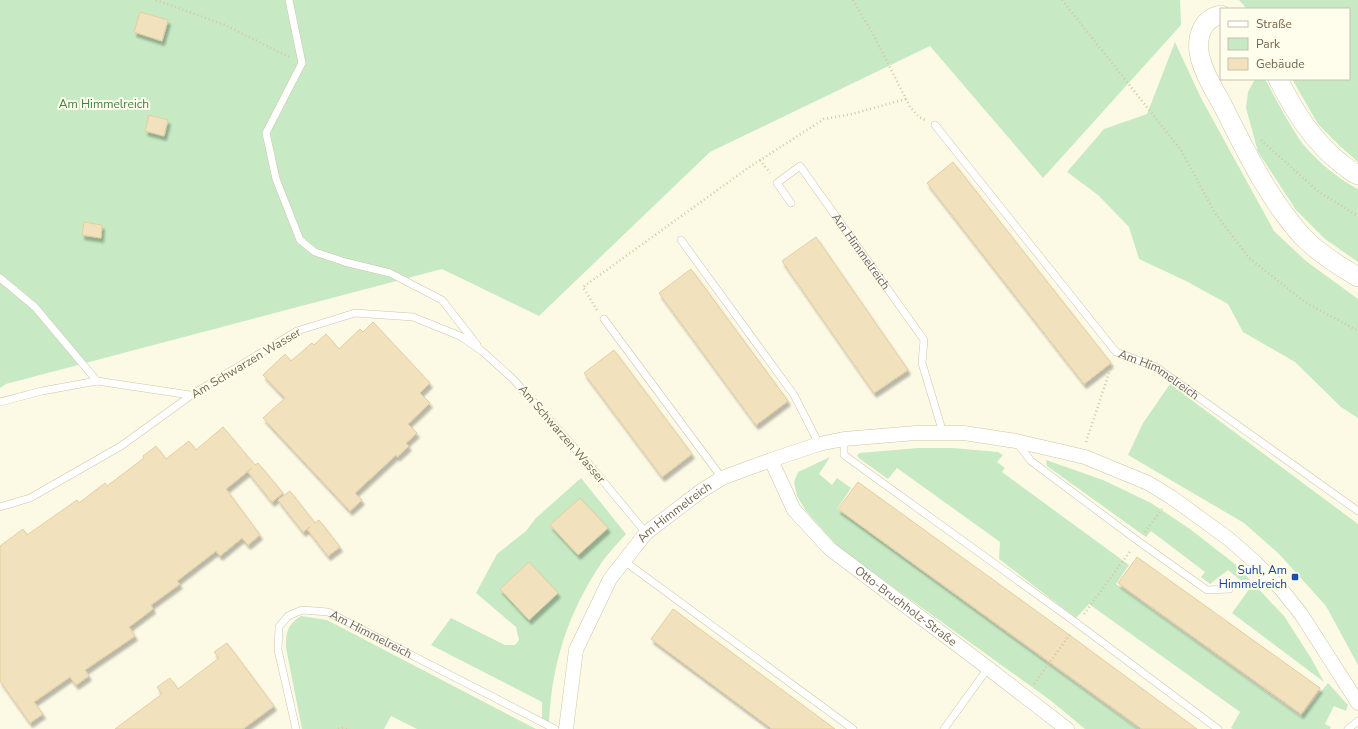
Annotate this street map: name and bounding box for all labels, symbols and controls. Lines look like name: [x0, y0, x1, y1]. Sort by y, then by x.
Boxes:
legend: [1220, 8, 1350, 80]
text: Straße: [1256, 16, 1292, 32]
text: Park: [1256, 36, 1281, 52]
text: Gebäude: [1256, 56, 1305, 72]
park label: Am Himmelreich: [59, 96, 149, 112]
street label: Am Himmelreich: [828, 210, 894, 293]
street label: Am Schwarzen Wasser: [188, 324, 304, 402]
street label: Am Himmelreich: [1116, 346, 1202, 403]
street label: Am Schwarzen Wasser: [515, 381, 610, 487]
street label: Am Himmelreich: [634, 478, 715, 546]
street label: Otto-Bruchholz-Straße: [851, 562, 960, 650]
place label: Suhl, Am Himmelreich: [1219, 562, 1287, 592]
marker: Suhl, Am Himmelreich: [1290, 572, 1300, 582]
street label: Am Himmelreich: [327, 606, 415, 662]

